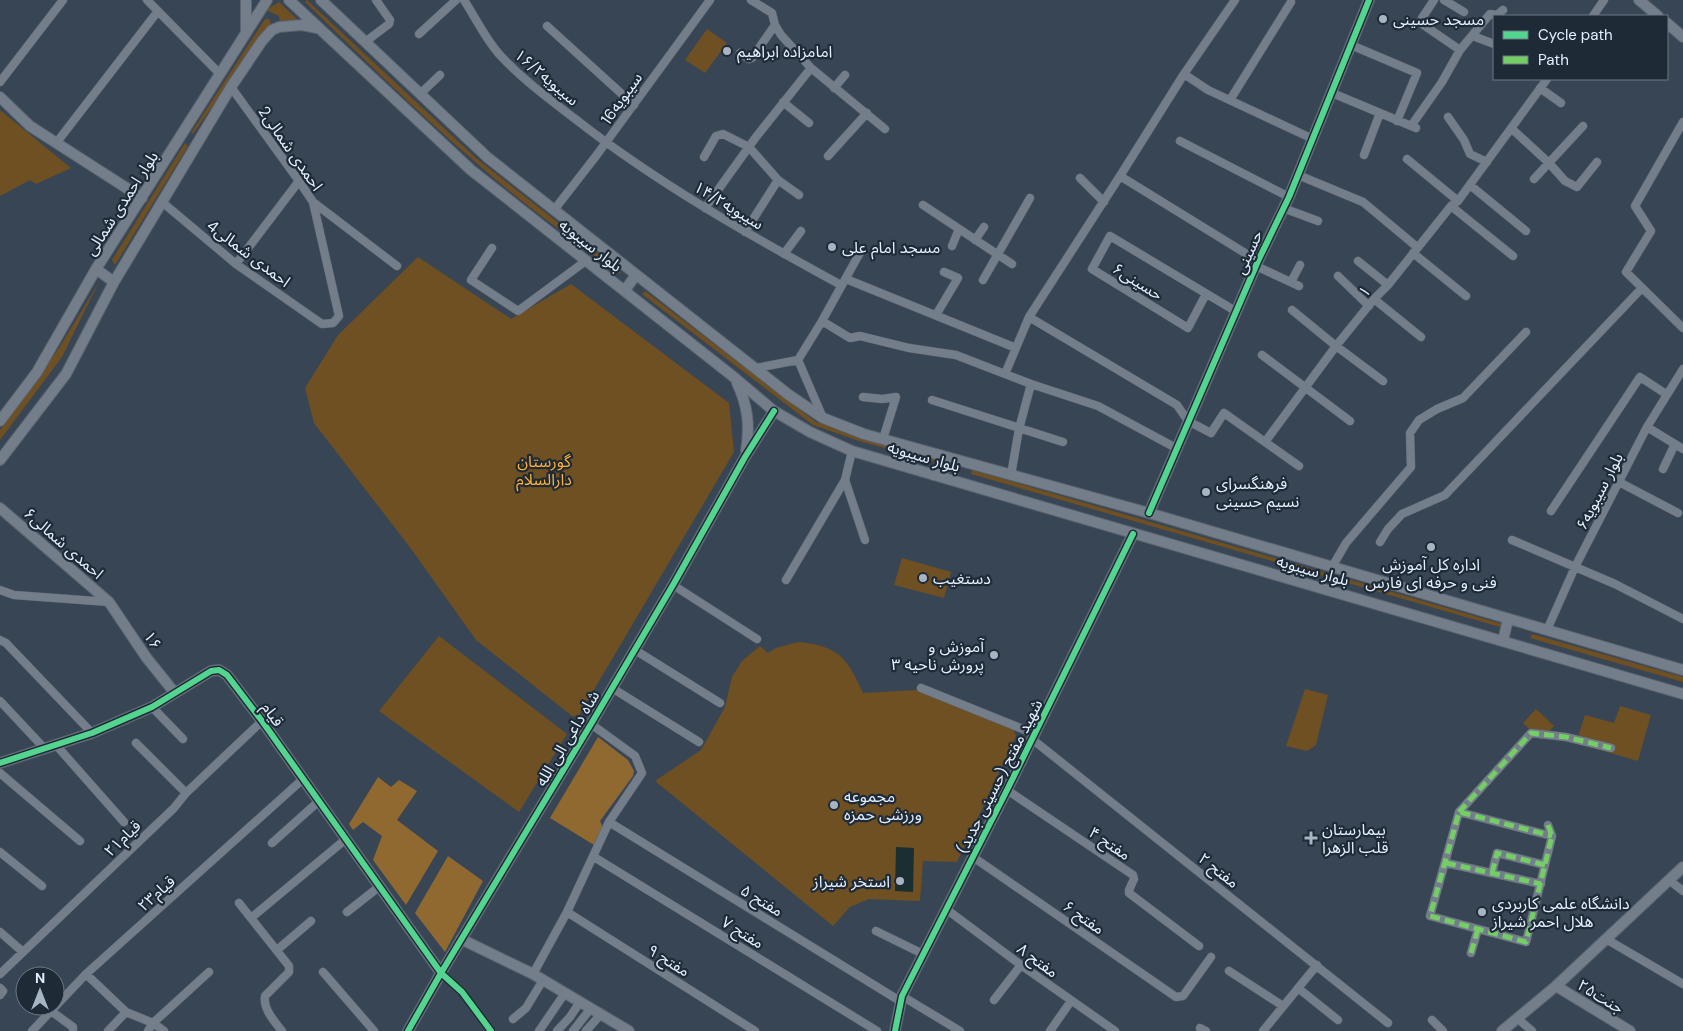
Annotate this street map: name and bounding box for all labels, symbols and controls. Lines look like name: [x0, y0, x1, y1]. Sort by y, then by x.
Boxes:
place label: مسجد حسینی: [1393, 9, 1484, 30]
marker: مسجد حسینی: [1377, 13, 1389, 25]
legend: [1493, 15, 1668, 80]
text: Cycle path: [1538, 25, 1613, 45]
place label: امامزاده ابراهیم: [737, 41, 832, 64]
street label: سیبویه۱۶/۲: [510, 44, 583, 110]
marker: امامزاده ابراهیم: [721, 45, 733, 57]
text: Path: [1538, 50, 1569, 70]
street label: سیبویه16: [596, 68, 647, 129]
street label: 2احمدی شمالی: [254, 102, 328, 195]
street label: بلوار احمدی شمالی: [80, 147, 163, 259]
street label: سیبویه۱۴/۲: [690, 176, 768, 234]
street label: بلوار سیبویه: [555, 214, 627, 277]
street label: 4احمدی شمالی: [203, 215, 295, 292]
street label: حسینی: [1229, 227, 1267, 278]
place label: مسجد امام علی: [842, 237, 940, 260]
marker: مسجد امام علی: [826, 241, 838, 253]
street label: حسینی۶: [1109, 258, 1167, 305]
street label: ۱: [1353, 281, 1375, 302]
street label: بلوار سیبویه: [885, 436, 963, 477]
street label: ۶بلوار سیبویه: [1571, 449, 1628, 533]
park label: گورستان دارالسلام: [516, 451, 572, 492]
place label: فرهنگسرای نسیم حسینی: [1216, 473, 1299, 514]
marker: فرهنگسرای نسیم حسینی: [1200, 486, 1212, 498]
street label: احمدی شمالی۶: [19, 503, 108, 584]
marker: اداره کل آموزش فنی و حرفه ای فارس: [1425, 541, 1437, 553]
street label: بلوار سیبویه: [1274, 550, 1352, 591]
place label: اداره کل آموزش فنی و حرفه ای فارس: [1365, 554, 1497, 593]
place label: دستغیب: [933, 568, 991, 589]
marker: دستغیب: [917, 572, 929, 584]
street label: ۱۶: [139, 627, 166, 654]
place label: آموزش و پرورش ناحیه ۳: [891, 636, 985, 675]
marker: آموزش و پرورش ناحیه ۳: [988, 649, 1000, 661]
street label: شاه داعی الی الله: [531, 687, 604, 790]
street label: شهید مفتح (حسینی جدید): [951, 696, 1049, 858]
street label: قیام: [255, 698, 289, 732]
place label: مجموعه ورزشی حمزه: [844, 786, 922, 825]
marker: مجموعه ورزشی حمزه: [828, 799, 840, 811]
street label: قیام۲۱: [99, 816, 147, 863]
place label: بیمارستان قلب الزهرا: [1322, 819, 1388, 858]
street label: مفتح ۴: [1084, 822, 1135, 867]
marker: بیمارستان قلب الزهرا: [1304, 831, 1318, 845]
street label: مفتح ۲: [1193, 848, 1243, 894]
street label: قیام۲۳: [133, 871, 181, 917]
place label: استخر شیراز: [812, 871, 890, 892]
marker: استخر شیراز: [894, 875, 906, 887]
street label: مفتح ۵: [736, 880, 787, 923]
place label: دانشگاه علمی کاربردی هلال احمر شیراز: [1491, 893, 1630, 932]
street label: مفتح ۶: [1058, 896, 1109, 941]
marker: دانشگاه علمی کاربردی هلال احمر شیراز: [1476, 906, 1488, 918]
street label: مفتح ۷: [717, 911, 768, 955]
street label: مفتح ۸: [1012, 938, 1063, 984]
street label: مفتح ۹: [643, 939, 694, 983]
north arrow: [15, 966, 65, 1016]
text: N: [35, 969, 45, 987]
street label: جنت۲۵: [1574, 974, 1628, 1018]

